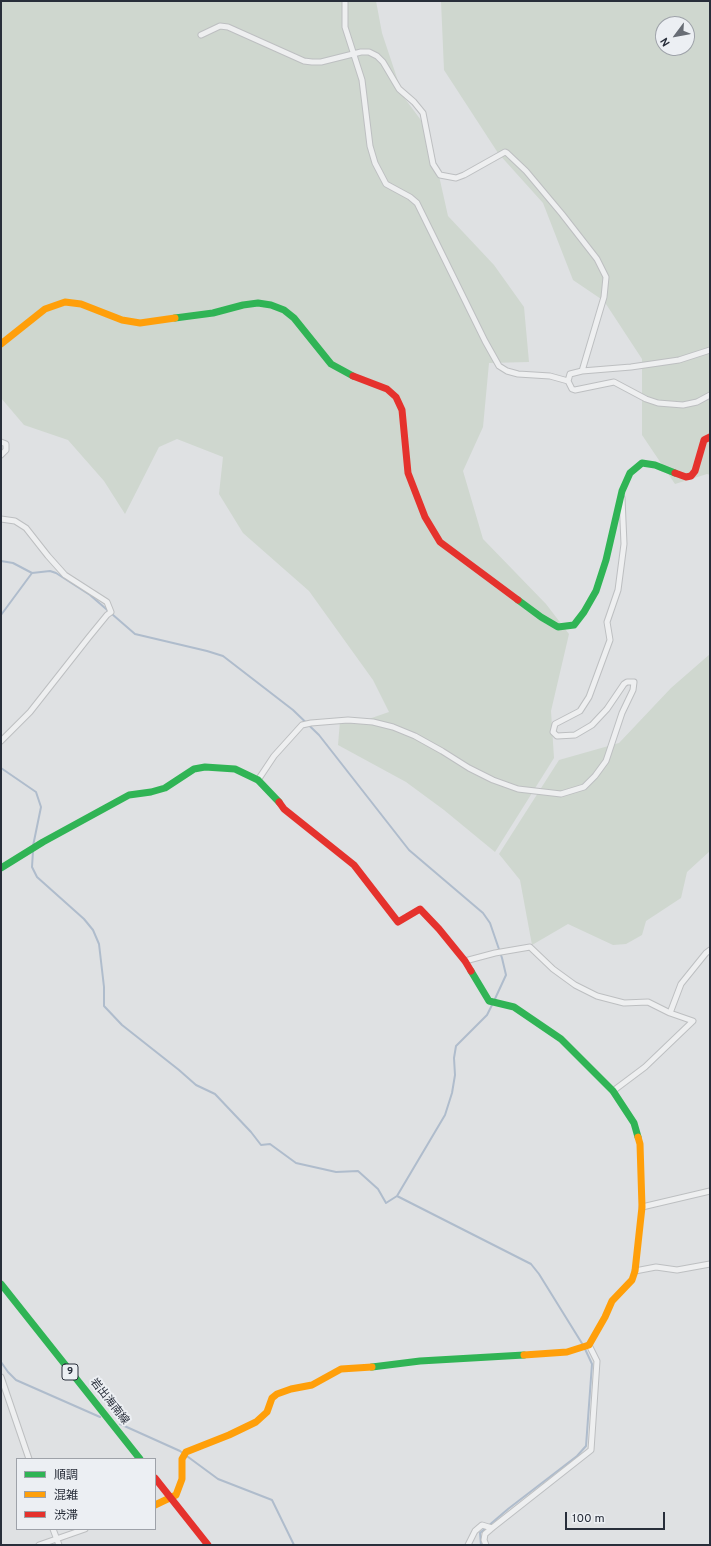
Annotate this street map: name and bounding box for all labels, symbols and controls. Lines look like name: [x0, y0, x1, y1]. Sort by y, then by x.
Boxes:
north arrow: [655, 16, 695, 56]
text: N: [658, 35, 674, 49]
road number: 9: [62, 1364, 78, 1380]
street label: 岩出海南線: [87, 1376, 131, 1428]
legend: [16, 1458, 156, 1530]
text: 順調: [54, 1468, 78, 1484]
text: 混雑: [54, 1488, 78, 1504]
scale bar: [567, 1504, 667, 1530]
text: 渋滞: [54, 1508, 78, 1524]
text: 100 m: [572, 1511, 605, 1527]

